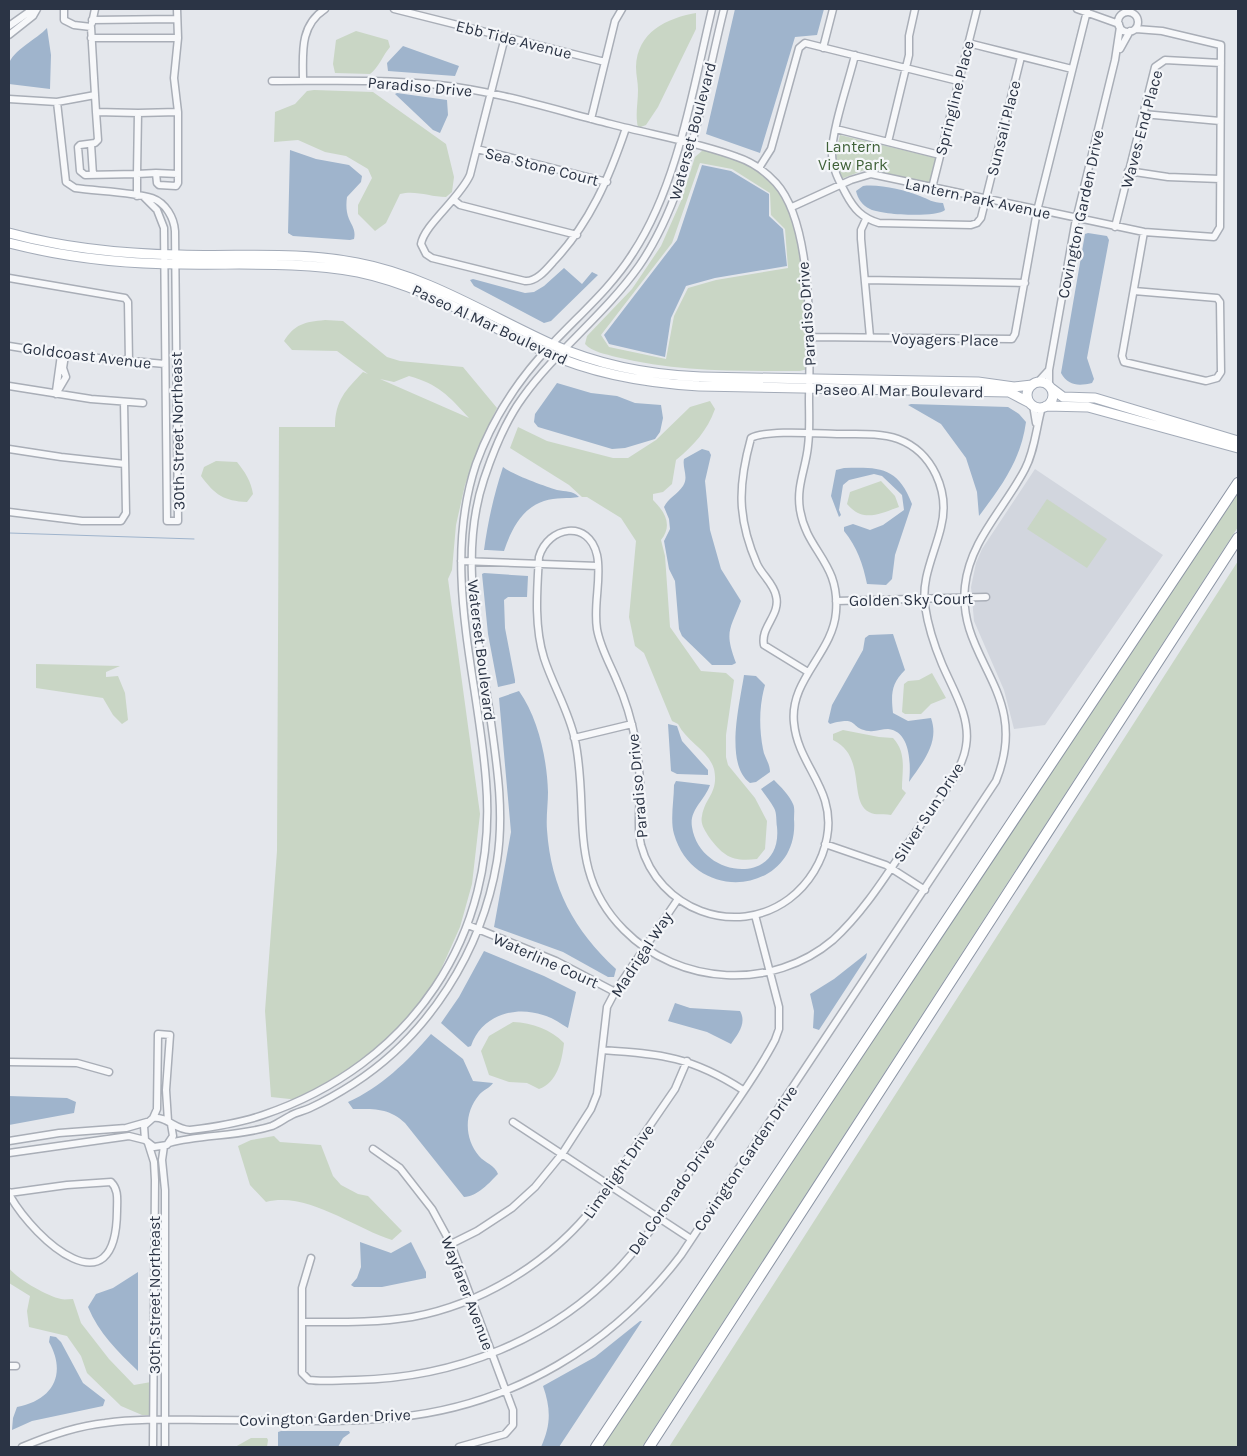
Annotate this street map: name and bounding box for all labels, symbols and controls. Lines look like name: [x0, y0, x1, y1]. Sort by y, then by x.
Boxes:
street label: Ebb Tide Avenue: [454, 16, 574, 63]
street label: Springline Place: [931, 39, 978, 158]
street label: Waterset Boulevard: [665, 60, 720, 202]
street label: Waves End Place: [1117, 68, 1166, 190]
street label: Paradiso Drive: [367, 72, 473, 101]
street label: Sunsail Place: [982, 78, 1025, 178]
street label: Covington Garden Drive: [1053, 128, 1108, 300]
park label: Lantern View Park: [818, 137, 888, 174]
street label: Sea Stone Court: [483, 143, 601, 190]
street label: Lantern Park Avenue: [903, 174, 1052, 223]
street label: Paradiso Drive: [793, 261, 820, 367]
street label: Paseo Al Mar Boulevard: [409, 280, 571, 369]
street label: Voyagers Place: [891, 329, 999, 350]
street label: Goldcoast Avenue: [21, 338, 152, 373]
street label: 30th Street Northeast: [167, 351, 188, 511]
street label: Paseo Al Mar Boulevard: [814, 380, 984, 401]
street label: Waterset Boulevard: [463, 578, 500, 722]
street label: Golden Sky Court: [849, 589, 973, 610]
street label: Paradiso Drive: [623, 733, 652, 839]
street label: Silver Sun Drive: [889, 759, 968, 866]
street label: Madrigal Way: [607, 907, 677, 1001]
street label: Waterline Court: [490, 929, 602, 992]
street label: Covington Garden Drive: [690, 1082, 801, 1235]
street label: Limelight Drive: [579, 1121, 658, 1222]
street label: Del Coronado Drive: [624, 1134, 719, 1258]
street label: 30th Street Northeast: [145, 1216, 164, 1374]
street label: Wayfarer Avenue: [437, 1233, 498, 1353]
street label: Covington Garden Drive: [239, 1405, 411, 1430]

